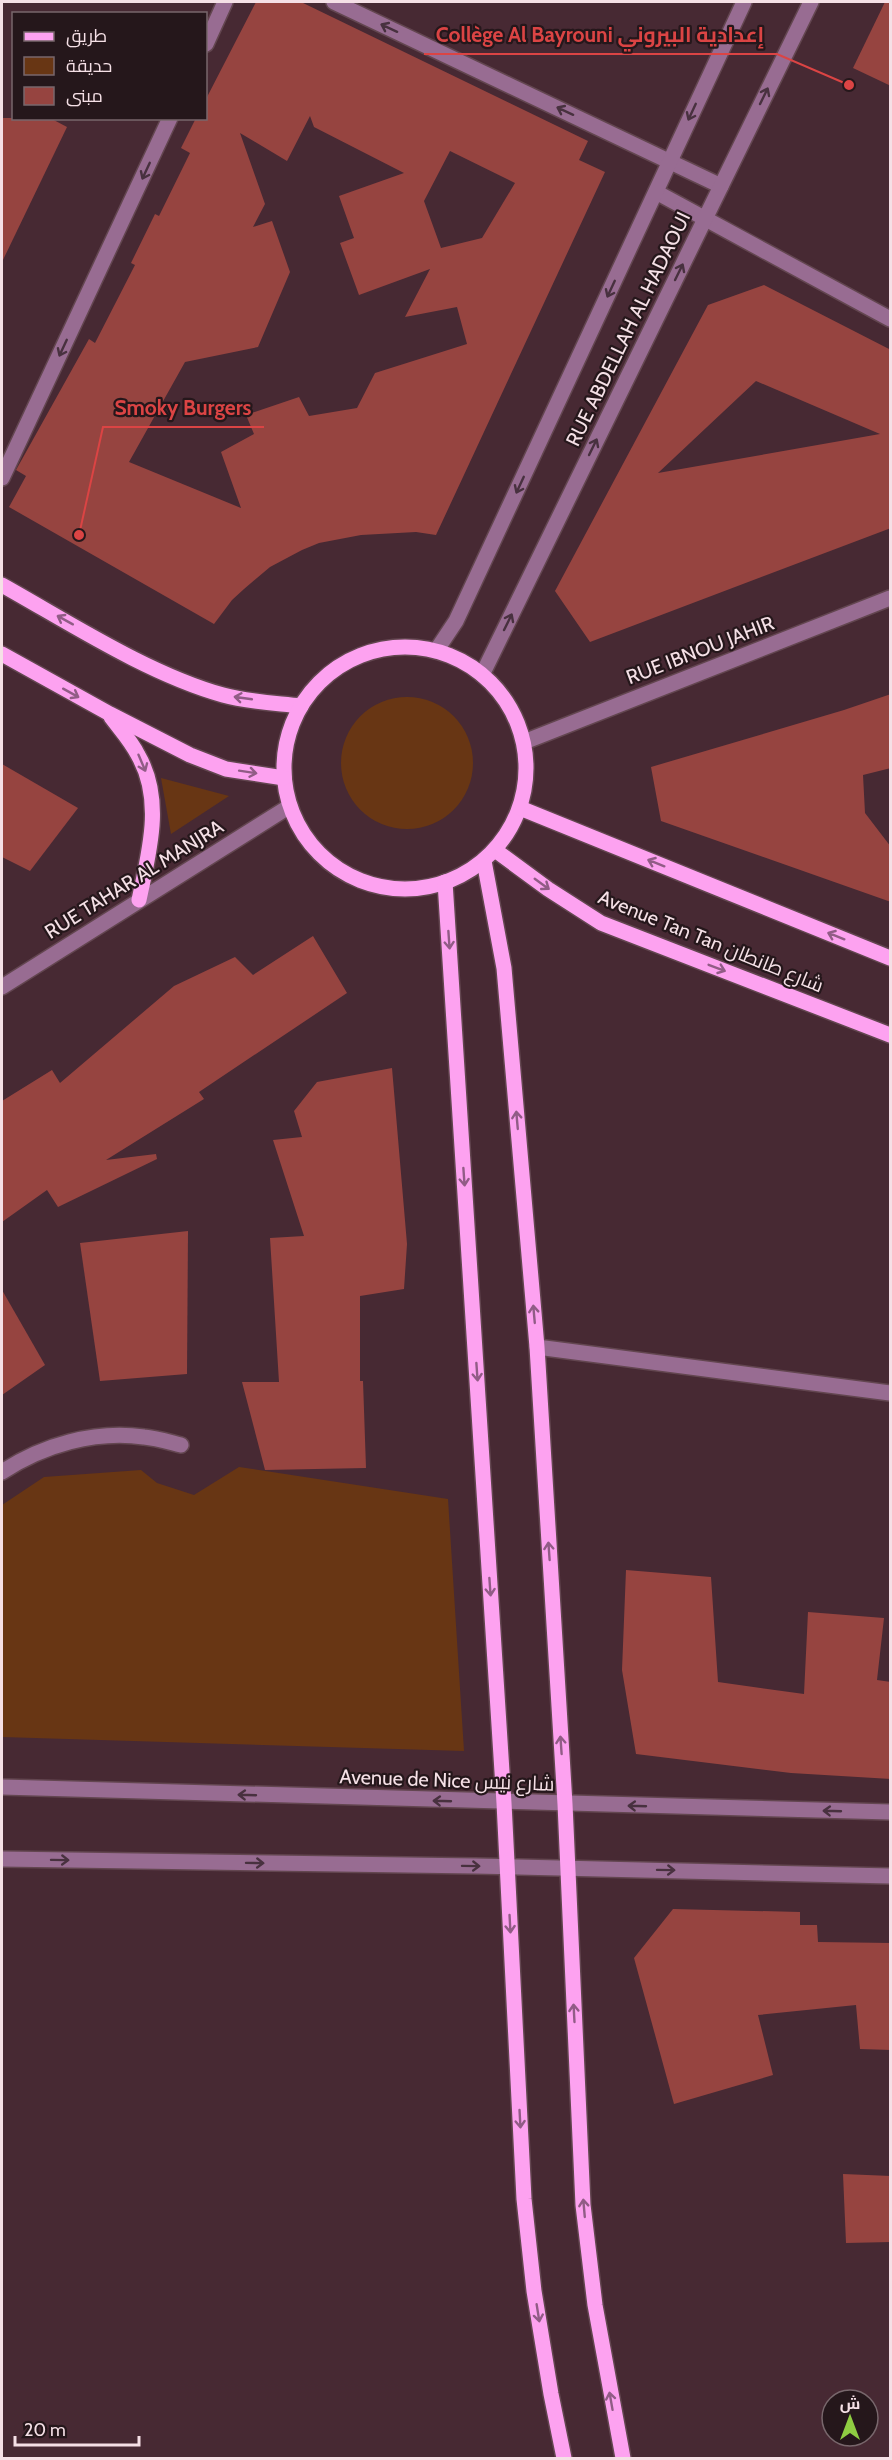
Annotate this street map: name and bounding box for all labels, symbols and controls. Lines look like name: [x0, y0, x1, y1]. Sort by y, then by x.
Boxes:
legend: [12, 12, 207, 120]
callout: Collège Al Bayrouni إعدادية البيروني: [424, 15, 777, 54]
one-way arrow: [380, 21, 398, 33]
text: Collège Al Bayrouni إعدادية البيروني: [436, 22, 764, 52]
text: طريق: [66, 25, 107, 48]
text: حديقة: [66, 55, 112, 77]
text: مبنى: [66, 85, 103, 107]
one-way arrow: [759, 88, 771, 106]
one-way arrow: [686, 102, 698, 120]
one-way arrow: [556, 105, 574, 117]
one-way arrow: [139, 162, 151, 180]
street label: RUE ABDELLAH AL HADAOUI: [561, 208, 695, 450]
one-way arrow: [674, 263, 685, 281]
one-way arrow: [604, 279, 616, 297]
one-way arrow: [56, 338, 68, 356]
callout: Smoky Burgers: [103, 388, 264, 427]
text: Smoky Burgers: [115, 395, 252, 420]
one-way arrow: [588, 438, 600, 456]
one-way arrow: [513, 475, 525, 493]
street label: RUE IBNOU JAHIR: [623, 611, 777, 689]
one-way arrow: [57, 614, 74, 626]
one-way arrow: [503, 614, 514, 632]
one-way arrow: [62, 687, 79, 699]
one-way arrow: [233, 693, 253, 704]
one-way arrow: [136, 753, 148, 771]
one-way arrow: [238, 767, 257, 778]
street label: RUE TAHAR AL MANJRA: [40, 814, 228, 944]
one-way arrow: [647, 857, 665, 868]
one-way arrow: [534, 878, 550, 890]
street label: Avenue Tan Tan شارع طانطان: [594, 885, 827, 999]
one-way arrow: [444, 930, 455, 950]
one-way arrow: [828, 930, 846, 941]
one-way arrow: [707, 963, 726, 974]
one-way arrow: [512, 1110, 523, 1130]
one-way arrow: [459, 1167, 470, 1186]
one-way arrow: [528, 1305, 539, 1325]
one-way arrow: [471, 1361, 482, 1381]
one-way arrow: [544, 1541, 555, 1561]
one-way arrow: [485, 1577, 496, 1597]
one-way arrow: [556, 1736, 567, 1756]
street label: Avenue de Nice شارع نيس: [339, 1764, 555, 1798]
one-way arrow: [238, 1789, 258, 1801]
one-way arrow: [433, 1795, 453, 1807]
one-way arrow: [628, 1800, 648, 1811]
one-way arrow: [823, 1805, 843, 1816]
one-way arrow: [49, 1854, 69, 1866]
one-way arrow: [244, 1857, 264, 1869]
one-way arrow: [460, 1860, 480, 1872]
one-way arrow: [655, 1865, 675, 1876]
one-way arrow: [505, 1914, 516, 1934]
one-way arrow: [569, 2004, 580, 2024]
one-way arrow: [514, 2109, 525, 2129]
one-way arrow: [578, 2199, 589, 2219]
one-way arrow: [533, 2303, 544, 2323]
north arrow: [820, 2388, 880, 2448]
one-way arrow: [606, 2392, 617, 2411]
text: ش: [840, 2394, 860, 2413]
scale bar: [15, 2409, 140, 2447]
text: 20 m: [24, 2419, 66, 2441]

